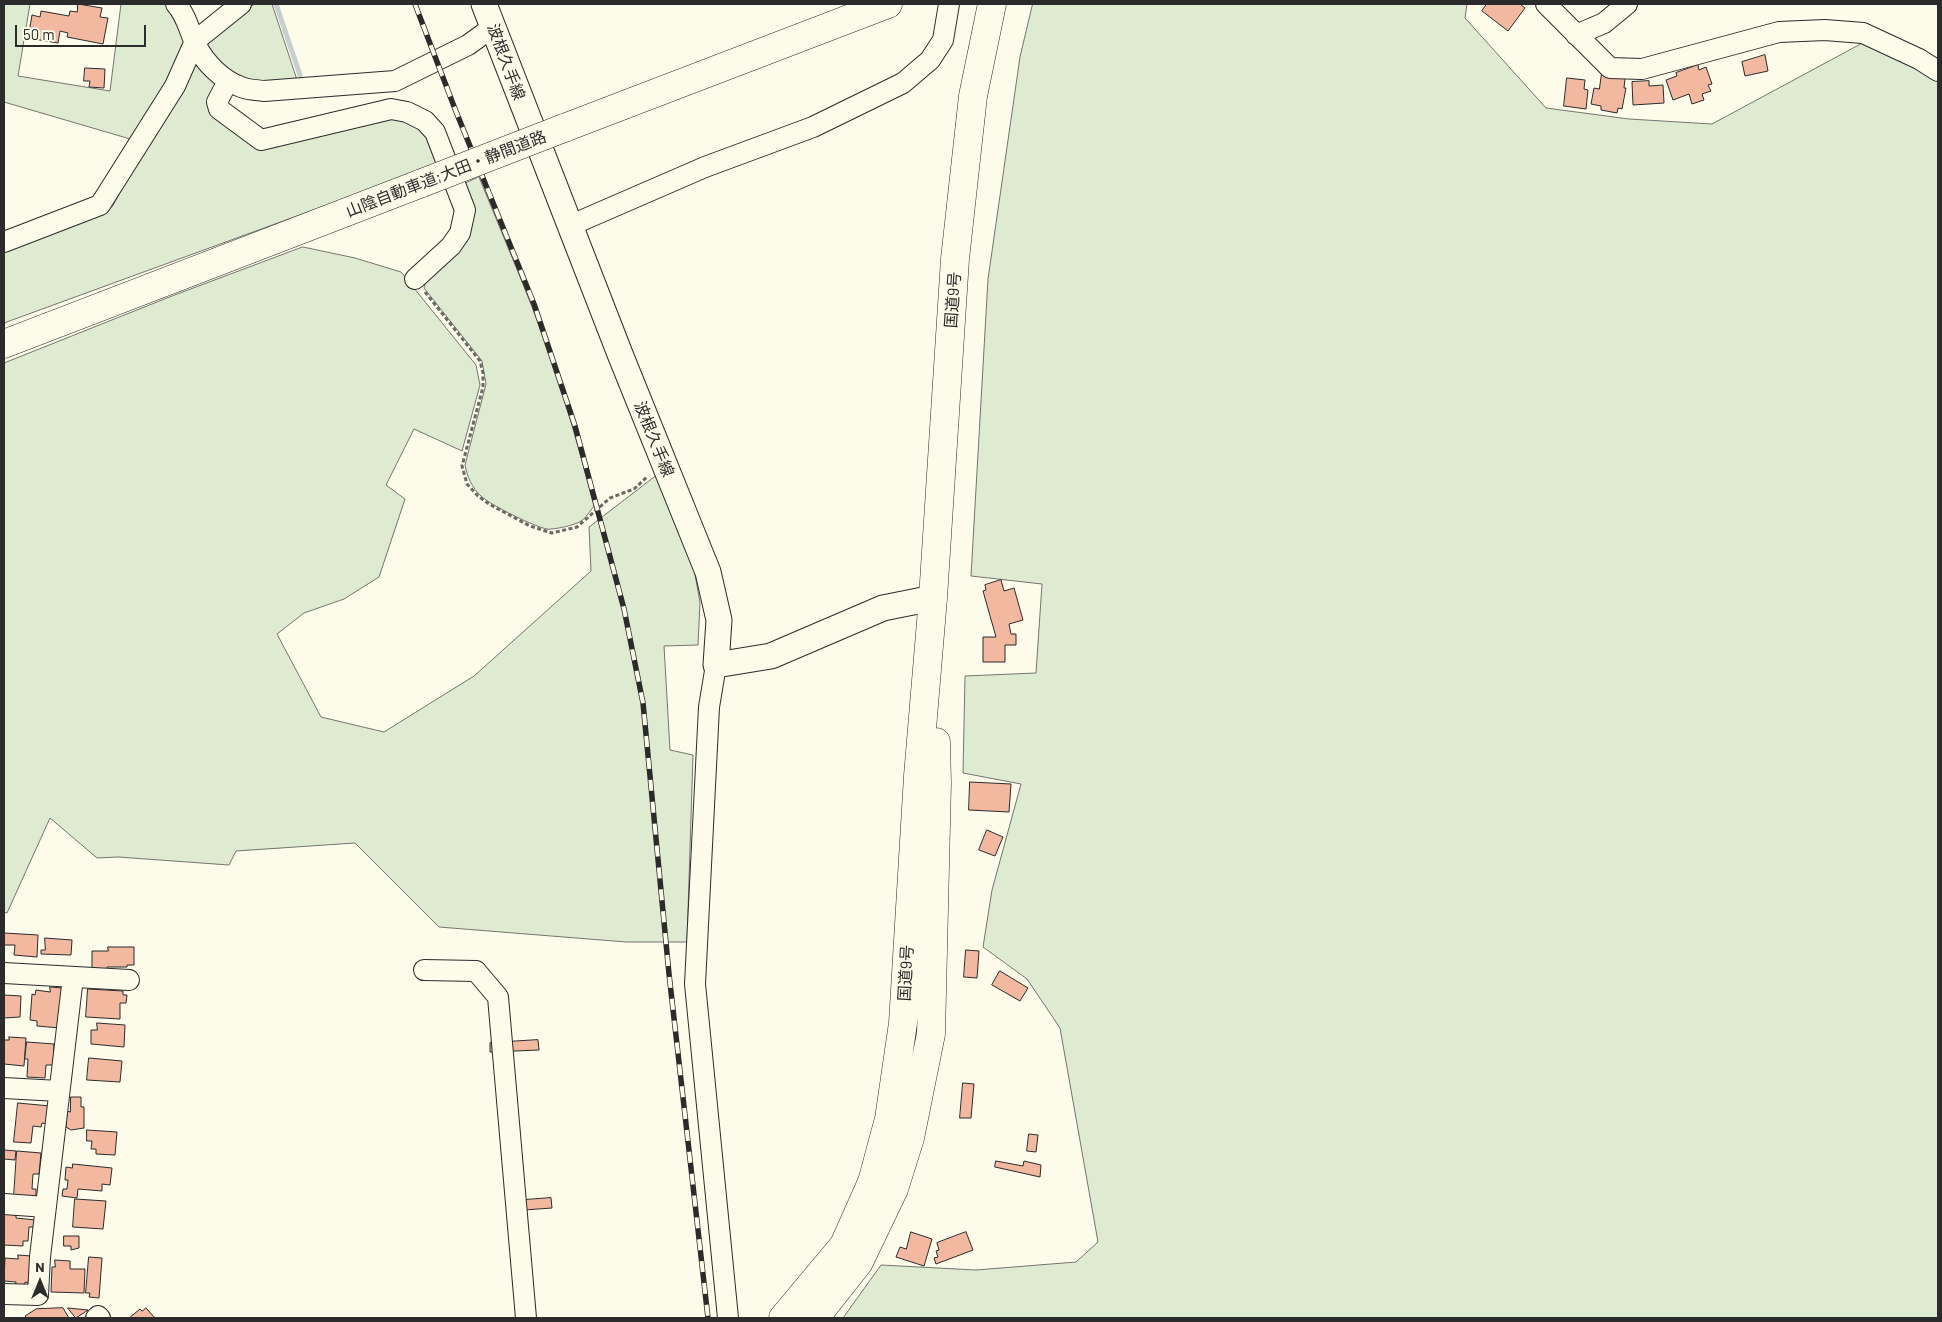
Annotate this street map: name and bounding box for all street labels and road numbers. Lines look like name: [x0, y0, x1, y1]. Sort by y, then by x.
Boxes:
street label: 波根久手線: [483, 21, 529, 103]
street label: 山陰自動車道;大田・静間道路: [343, 127, 549, 221]
street label: 国道9号: [941, 271, 965, 329]
street label: 波根久手線: [630, 398, 678, 480]
street label: 国道9号: [895, 944, 917, 1002]

